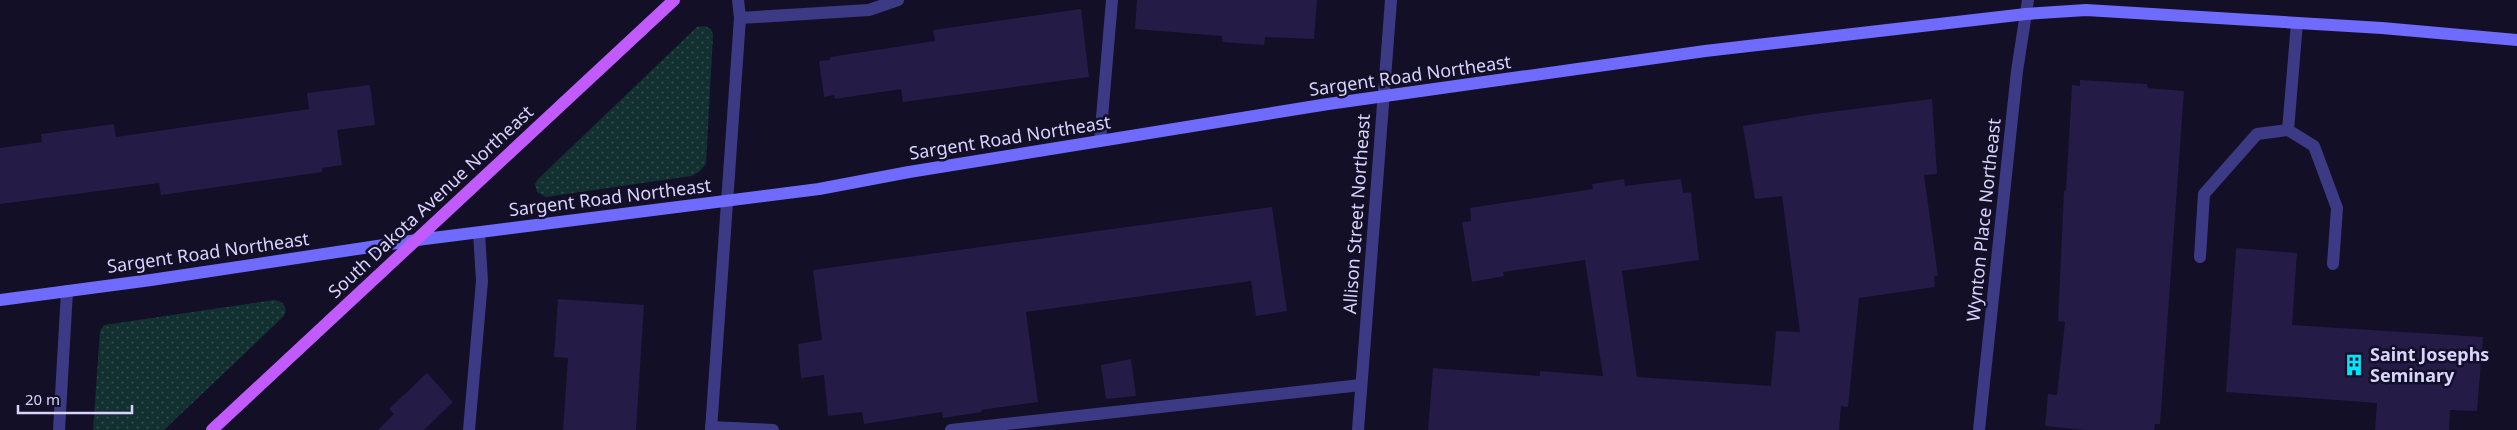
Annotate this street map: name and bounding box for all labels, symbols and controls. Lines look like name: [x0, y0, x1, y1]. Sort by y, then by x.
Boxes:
street label: Sargent Road Northeast: [1307, 49, 1513, 101]
street label: South Dakota Avenue Northeast: [323, 99, 538, 303]
street label: Sargent Road Northeast: [907, 109, 1113, 165]
street label: Allison Street Northeast: [1337, 112, 1375, 315]
street label: Wynton Place Northeast: [1960, 117, 2006, 323]
street label: Sargent Road Northeast: [507, 173, 713, 221]
street label: Sargent Road Northeast: [105, 226, 311, 278]
place label: Saint Josephs Seminary: [2370, 342, 2489, 387]
building icon: Saint Josephs Seminary: [2341, 352, 2367, 378]
scale bar: [18, 382, 131, 414]
text: 20 m: [25, 389, 60, 409]

